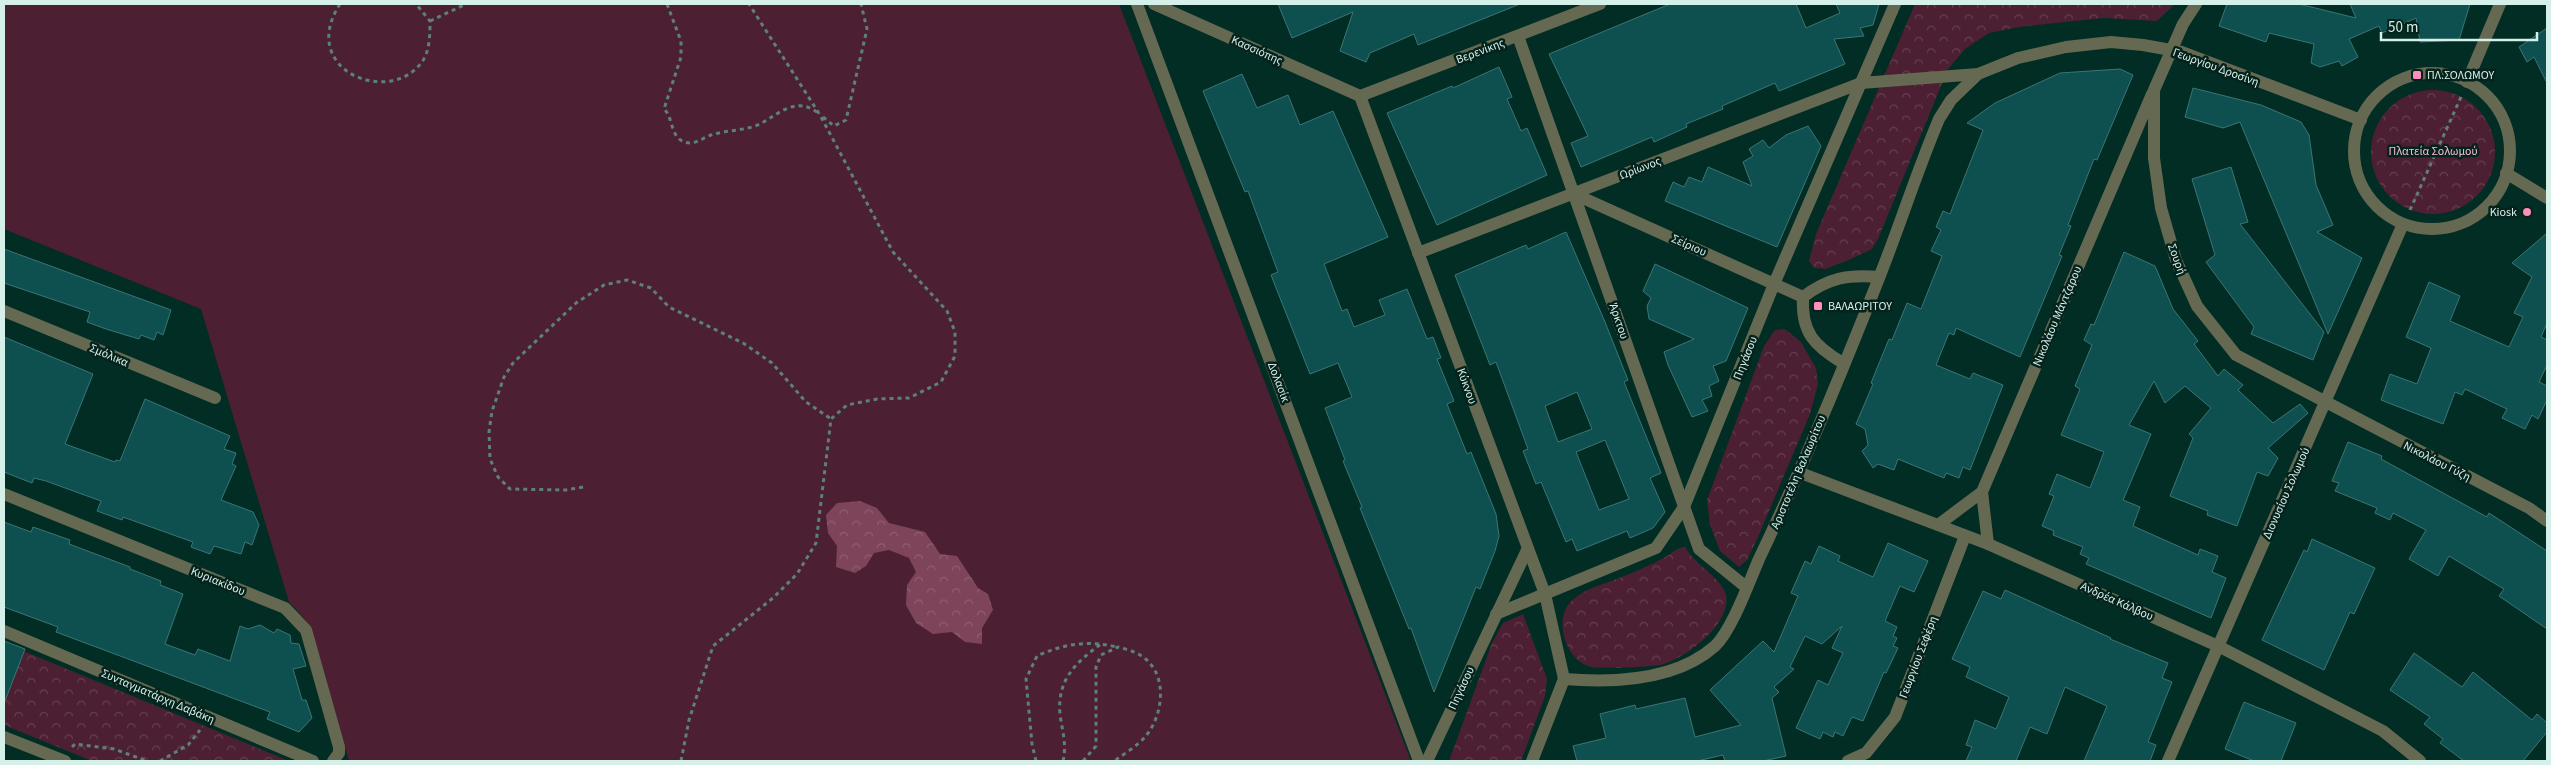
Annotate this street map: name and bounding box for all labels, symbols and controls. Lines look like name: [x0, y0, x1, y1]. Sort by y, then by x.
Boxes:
scale bar: [2381, 10, 2537, 42]
text: 50 m: [2388, 17, 2418, 38]
street label: Κασσιόπης: [1228, 32, 1285, 69]
street label: Βερενίκης: [1453, 34, 1507, 68]
street label: Γεωργίου Δροσίνη: [2170, 44, 2261, 91]
place label: ΠΛ.ΣΟΛΩΜΟΥ: [2427, 67, 2495, 84]
marker: ΠΛ.ΣΟΛΩΜΟΥ: [2411, 69, 2423, 81]
park label: Πλατεία Σολωμού: [2388, 143, 2478, 160]
street label: Ωρίωνος: [1617, 153, 1663, 184]
place label: Kiosk: [2490, 204, 2517, 221]
marker: Kiosk: [2521, 206, 2533, 218]
street label: Σείριου: [1668, 230, 1709, 261]
street label: Σουρή: [2163, 241, 2190, 277]
street label: Νικολάου Μάντζαρου: [2029, 263, 2086, 369]
place label: ΒΑΛΑΩΡΙΤΟΥ: [1828, 298, 1892, 315]
marker: ΒΑΛΑΩΡΙΤΟΥ: [1812, 300, 1824, 312]
street label: Άρκτου: [1604, 301, 1633, 341]
street label: Πηγάσου: [1729, 334, 1762, 383]
street label: Σμόλικα: [87, 340, 131, 371]
street label: Δολασίκ: [1263, 360, 1294, 405]
street label: Κύκνου: [1452, 366, 1481, 406]
street label: Αριστοτέλη Βαλαωρίτου: [1767, 413, 1830, 532]
street label: Νικολάου Γύζη: [2400, 437, 2473, 486]
street label: Διονυσίου Σολωμού: [2259, 445, 2314, 542]
street label: Κυριακίδου: [188, 563, 248, 600]
street label: Ανδρέα Κάλβου: [2078, 578, 2156, 625]
street label: Γεωργίου Σεφέρη: [1895, 614, 1942, 701]
street label: Πηγάσου: [1444, 664, 1479, 713]
street label: Συνταγματάρχη Δαβάκη: [99, 665, 217, 728]

